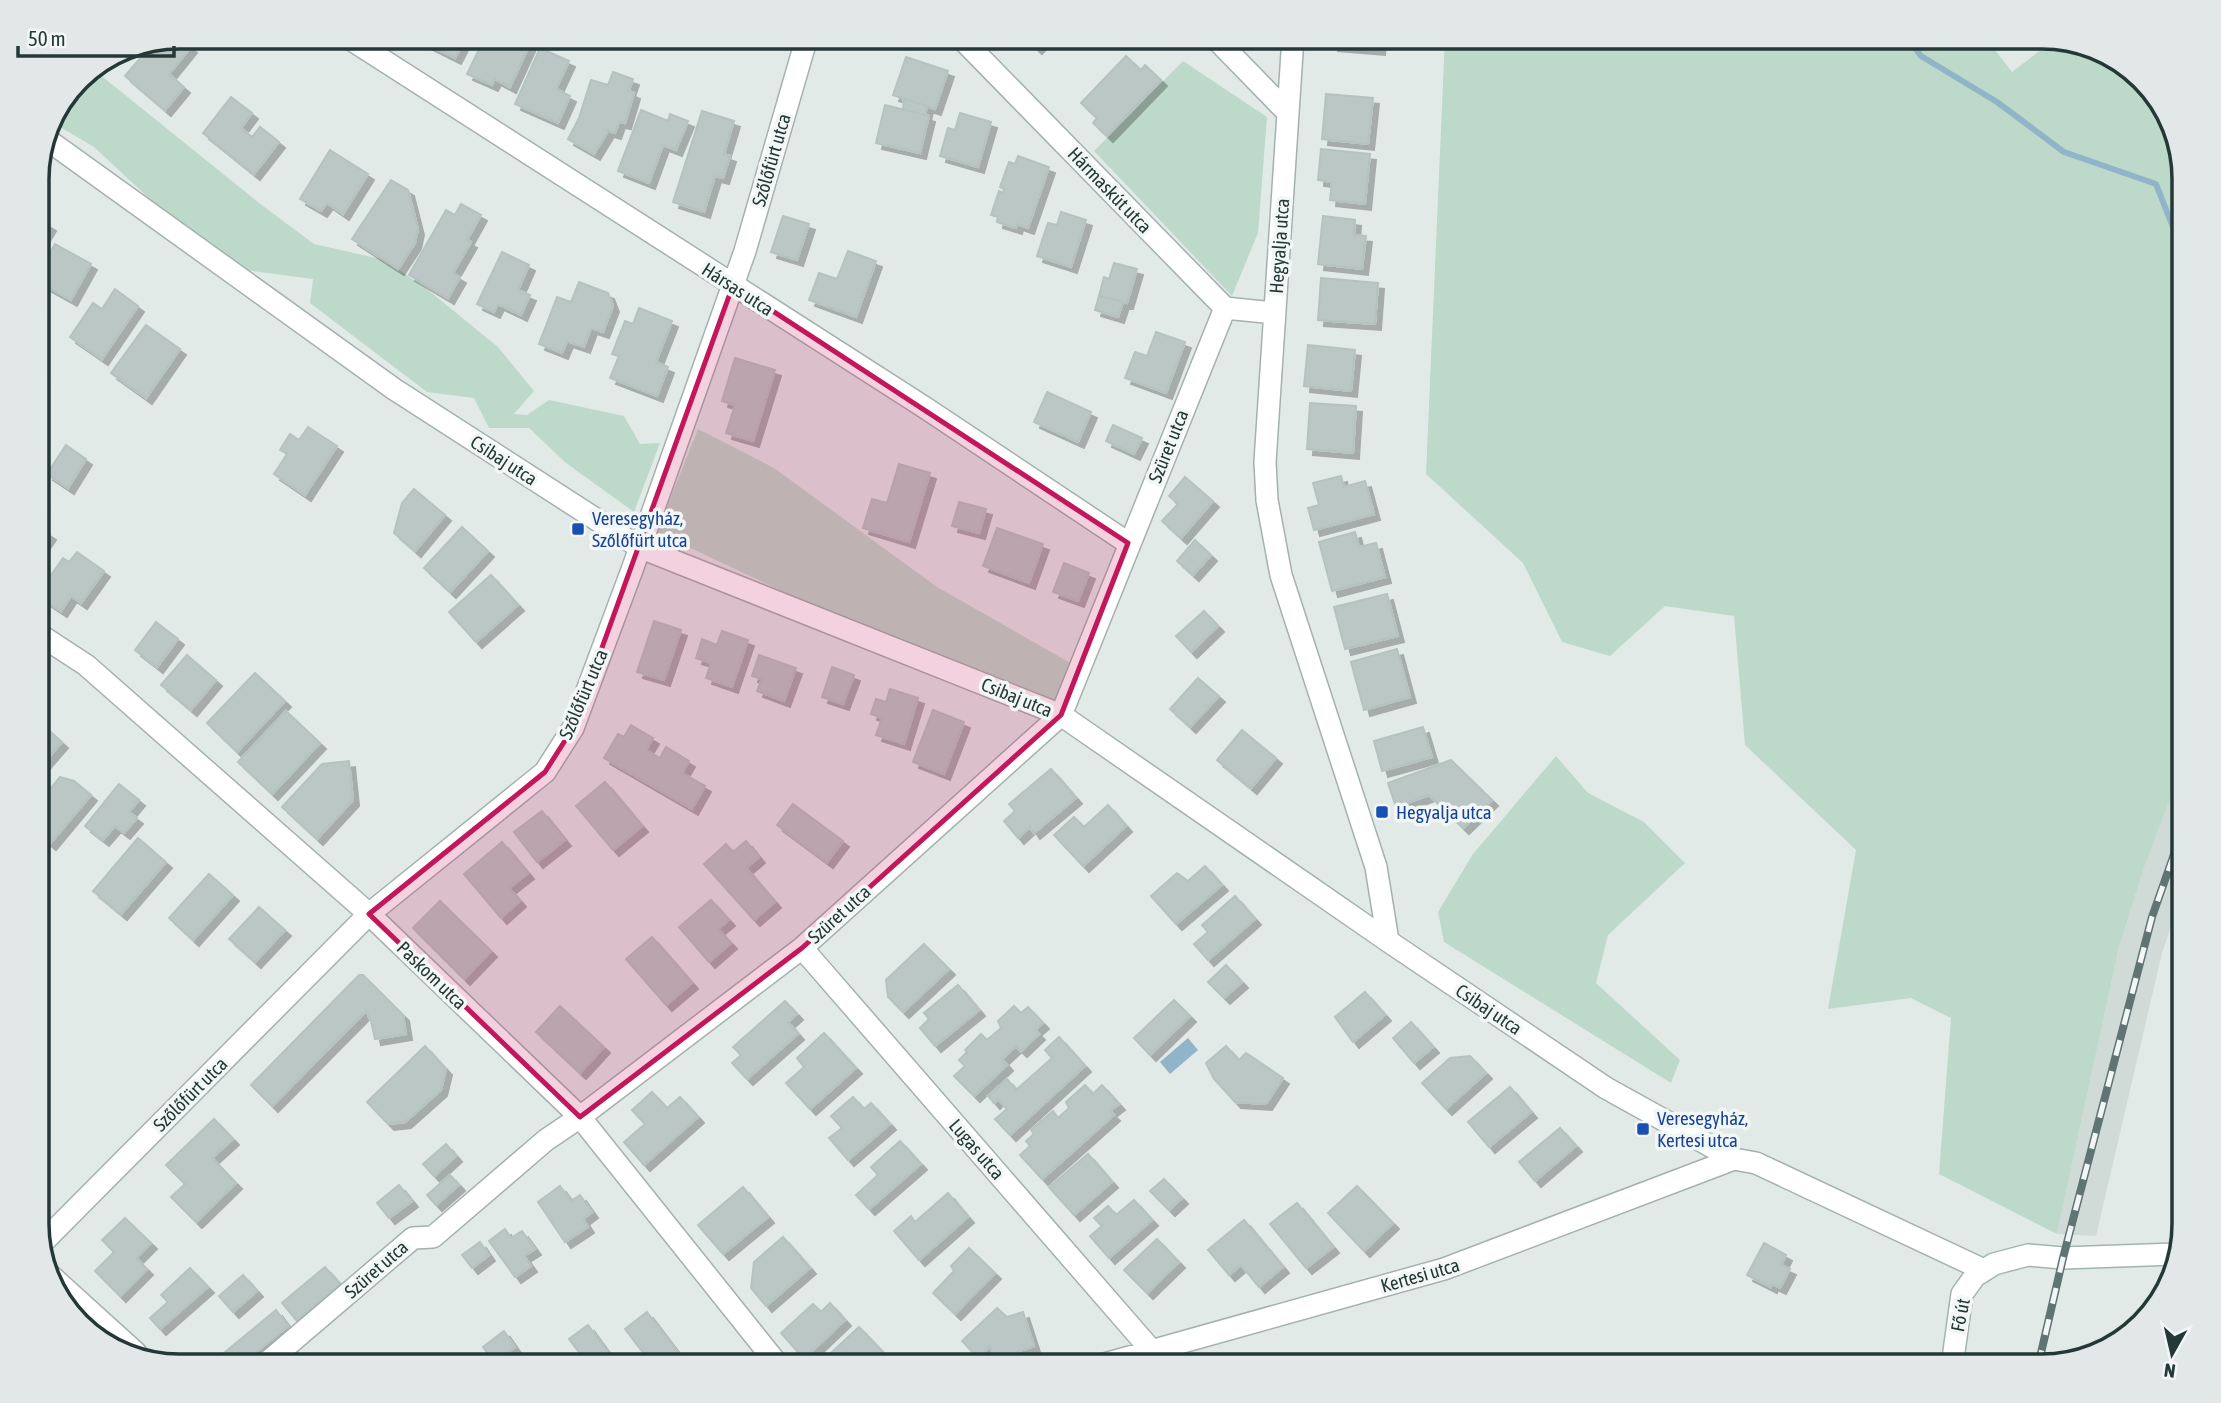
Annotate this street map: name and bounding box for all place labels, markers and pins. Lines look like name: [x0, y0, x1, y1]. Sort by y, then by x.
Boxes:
place label: Veresegyház, Szőlőfürt utca: [592, 507, 688, 551]
marker: Veresegyház, Szőlőfürt utca: [570, 521, 586, 537]
place label: Hegyalja utca: [1396, 801, 1491, 823]
marker: Hegyalja utca: [1374, 804, 1390, 820]
place label: Veresegyház, Kertesi utca: [1657, 1107, 1748, 1151]
marker: Veresegyház, Kertesi utca: [1635, 1121, 1651, 1137]

